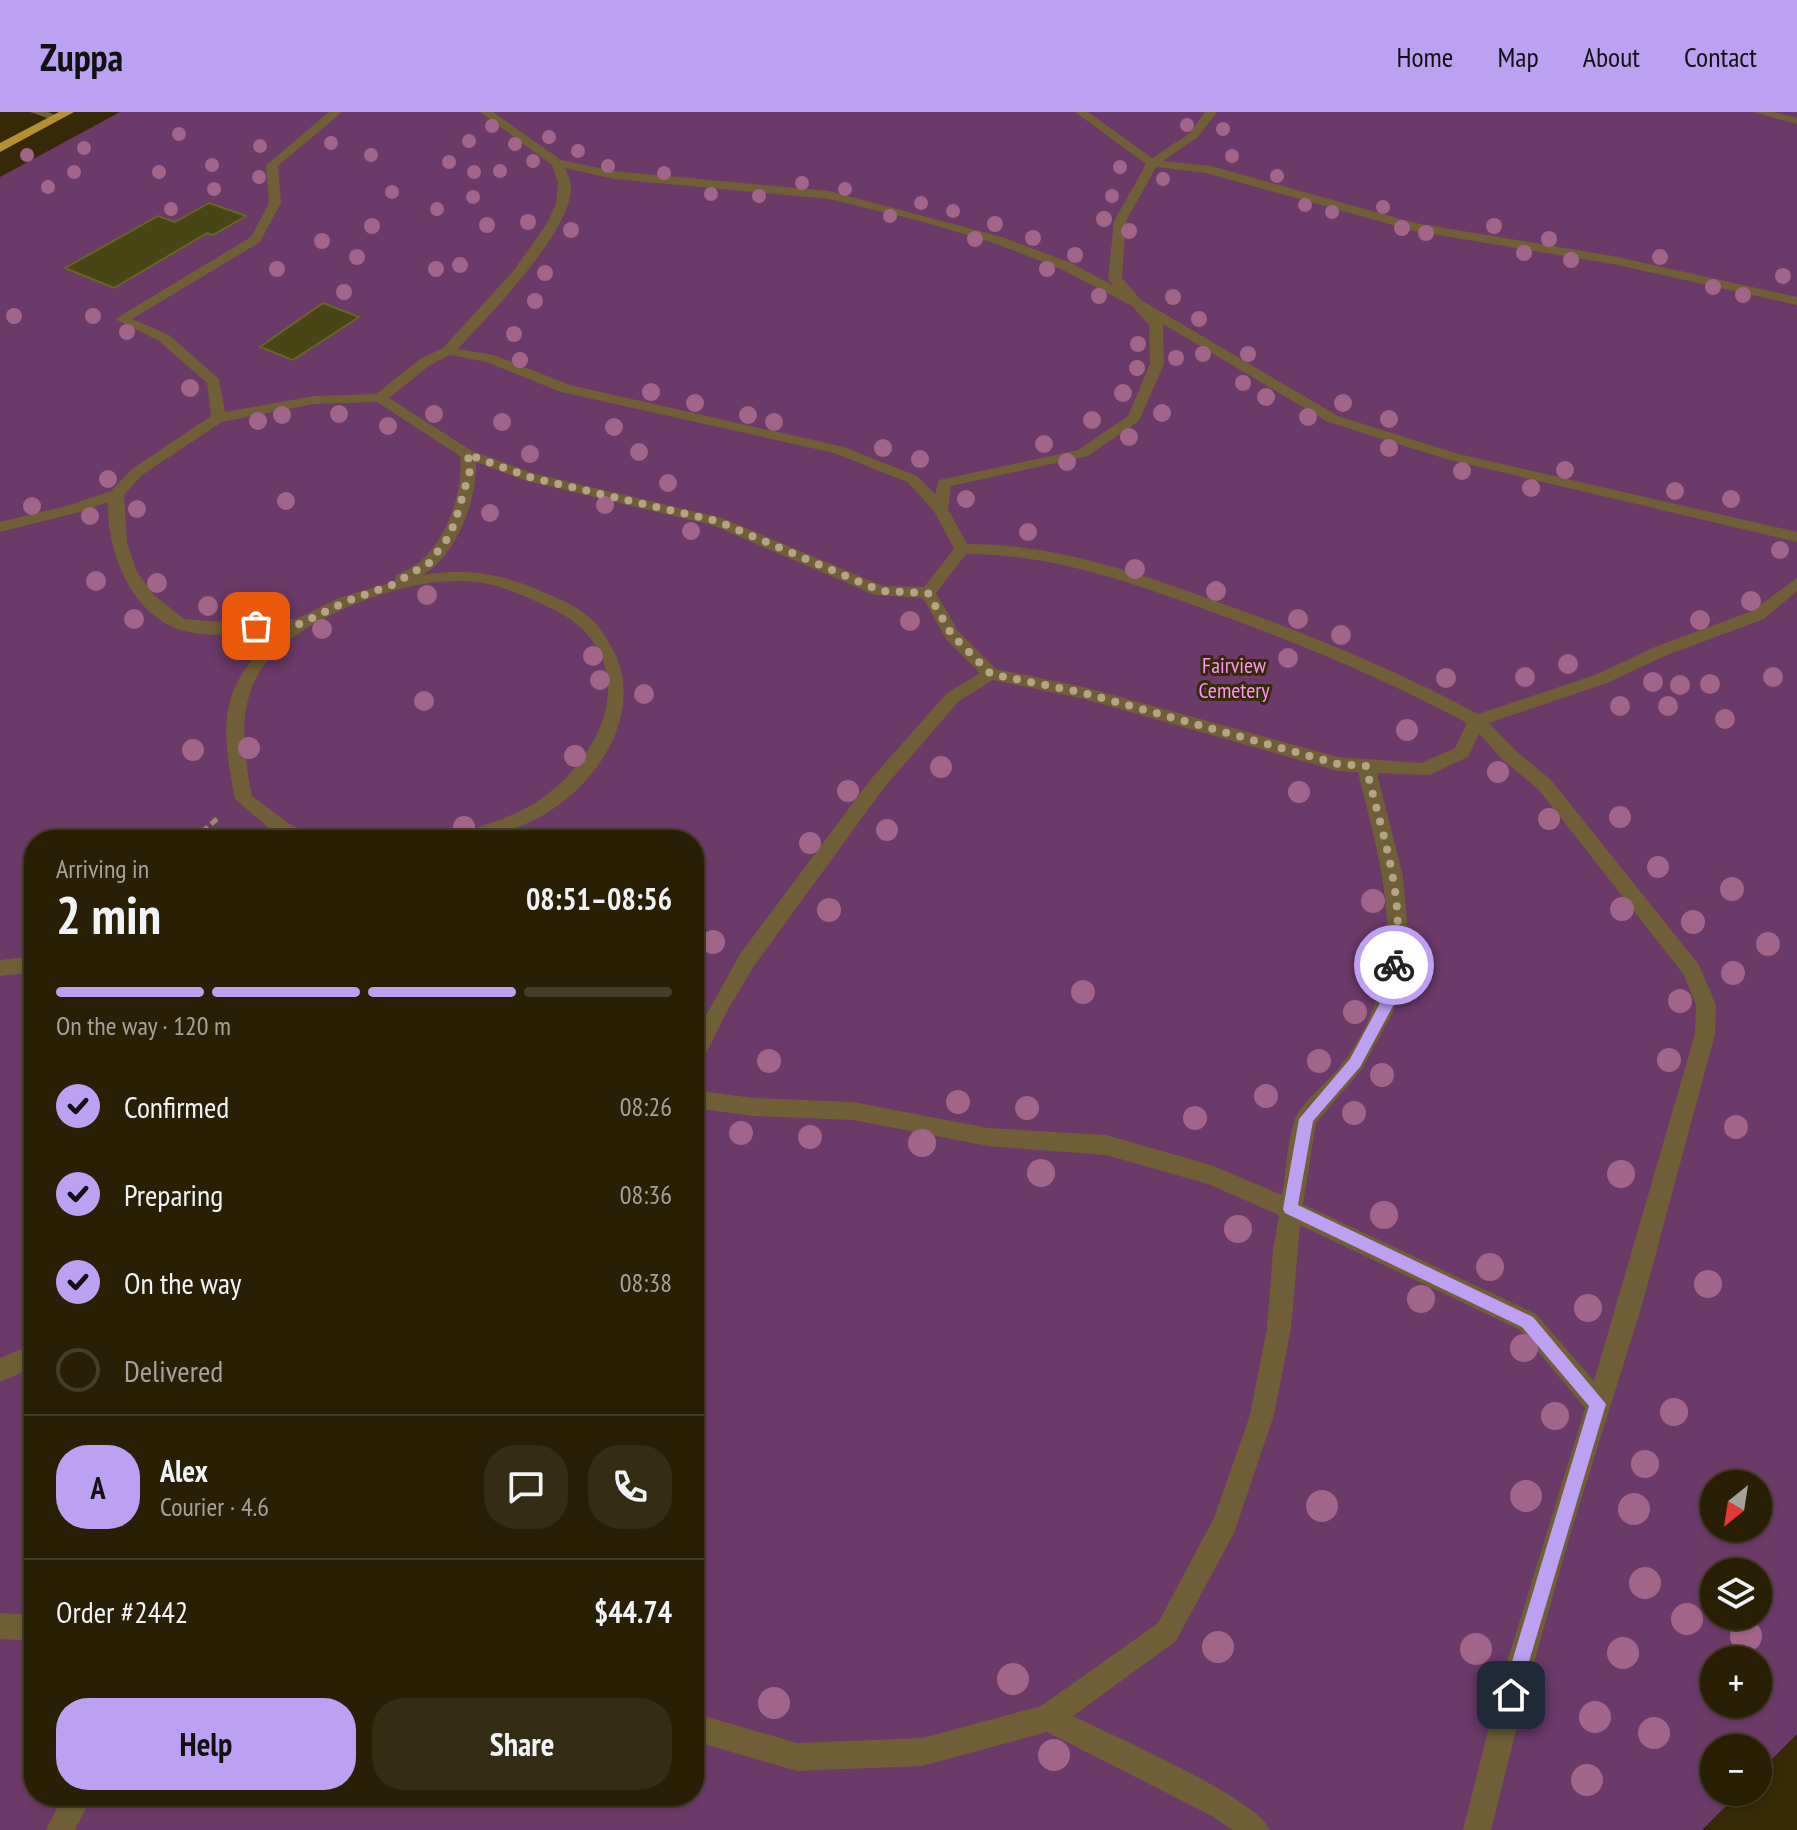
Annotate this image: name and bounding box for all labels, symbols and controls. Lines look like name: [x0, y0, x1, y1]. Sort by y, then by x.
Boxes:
text: Zuppa: [40, 32, 123, 81]
text: Home: [1397, 38, 1453, 75]
text: Map: [1497, 38, 1539, 75]
text: About: [1583, 38, 1640, 75]
text: Contact: [1684, 38, 1757, 75]
pin: [222, 592, 290, 660]
icon: bag: [234, 604, 278, 648]
park label: Fairview Cemetery: [1198, 651, 1270, 704]
text: Arriving in: [56, 852, 149, 885]
text: 08:51–08:56: [526, 879, 672, 918]
text: 2 min: [56, 881, 161, 948]
courier: [1354, 925, 1434, 1005]
icon: bike: [1372, 943, 1416, 987]
text: On the way · 120 m: [56, 1009, 231, 1042]
icon: check: [56, 1084, 100, 1128]
text: Confirmed: [124, 1087, 229, 1126]
text: 08:26: [620, 1090, 672, 1123]
icon: check: [56, 1172, 100, 1216]
text: Preparing: [124, 1175, 223, 1214]
text: 08:36: [620, 1178, 672, 1211]
icon: check: [56, 1260, 100, 1304]
text: On the way: [124, 1263, 241, 1302]
text: 08:38: [620, 1266, 672, 1299]
text: Delivered: [124, 1351, 223, 1390]
button: chat: [484, 1445, 568, 1529]
button: phone: [588, 1445, 672, 1529]
text: Alex: [160, 1451, 208, 1490]
text: A: [90, 1468, 106, 1507]
north arrow: [1700, 1470, 1772, 1542]
map controls: [1700, 1470, 1772, 1806]
text: Courier · 4.6: [160, 1490, 269, 1523]
button: layers: [1700, 1558, 1772, 1630]
text: Order #2442: [56, 1592, 188, 1631]
text: $44.74: [594, 1592, 672, 1631]
button: +: [1700, 1646, 1772, 1718]
pin: [1477, 1661, 1545, 1729]
icon: home: [1489, 1673, 1533, 1717]
button: Help: [56, 1698, 356, 1790]
button: Share: [372, 1698, 672, 1790]
button: −: [1700, 1734, 1772, 1806]

